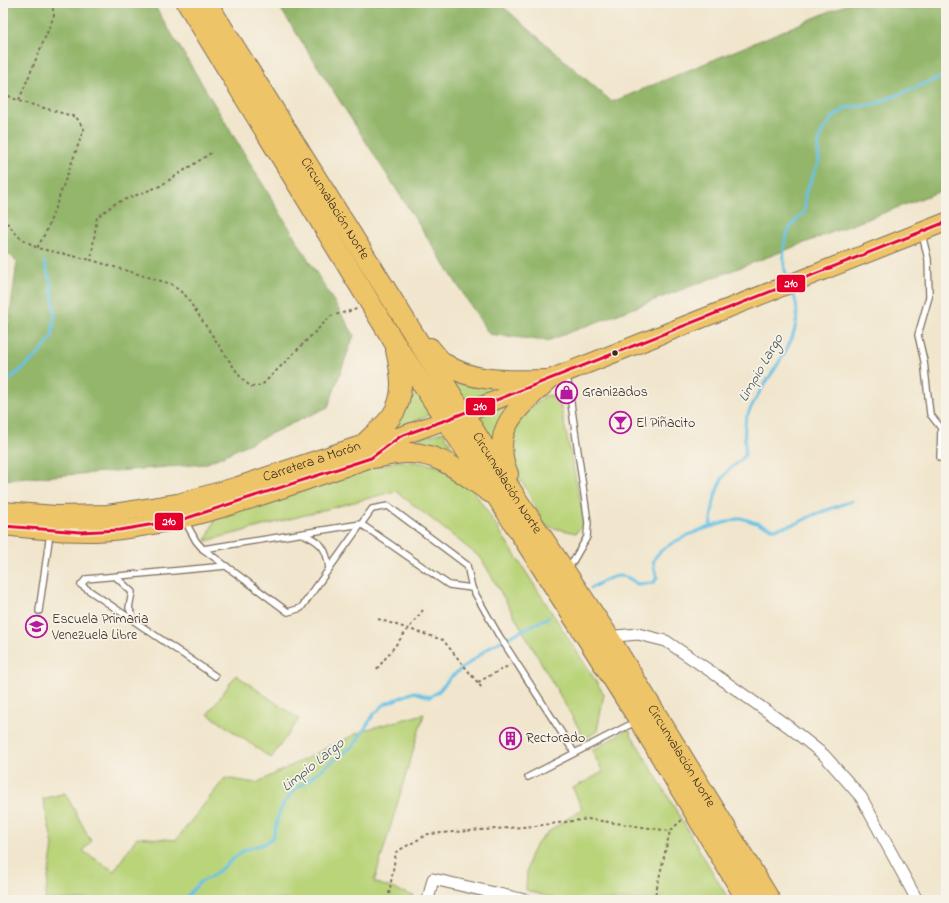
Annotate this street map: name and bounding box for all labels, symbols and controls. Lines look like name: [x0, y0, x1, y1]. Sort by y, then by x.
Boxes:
street label: Circunvalación Norte: [295, 153, 375, 264]
line badge: 210: [776, 274, 806, 293]
text: 210: [783, 276, 798, 292]
water label: Limpio Largo: [733, 329, 791, 407]
unlabelled marker: [610, 348, 620, 358]
shop icon: Granizados: [554, 379, 580, 405]
place label: Granizados: [582, 382, 648, 403]
line badge: 210: [465, 397, 496, 416]
text: 210: [472, 399, 487, 415]
bar icon: El Piñacito: [608, 410, 634, 436]
place label: El Piñacito: [636, 413, 695, 434]
street label: Circunvalación Norte: [467, 428, 548, 539]
street label: Carretera a Morón: [260, 435, 363, 488]
line badge: 210: [154, 512, 184, 531]
text: 210: [161, 514, 176, 530]
place label: Escuela Primaria Venezuela Libre: [51, 609, 148, 646]
school or university icon: Escuela Primaria Venezuela Libre: [23, 614, 49, 640]
street label: Circunvalación Norte: [642, 700, 721, 812]
building icon: Rectorado: [498, 725, 524, 751]
place label: Rectorado: [526, 728, 585, 749]
water label: Limpio Largo: [277, 732, 351, 798]

